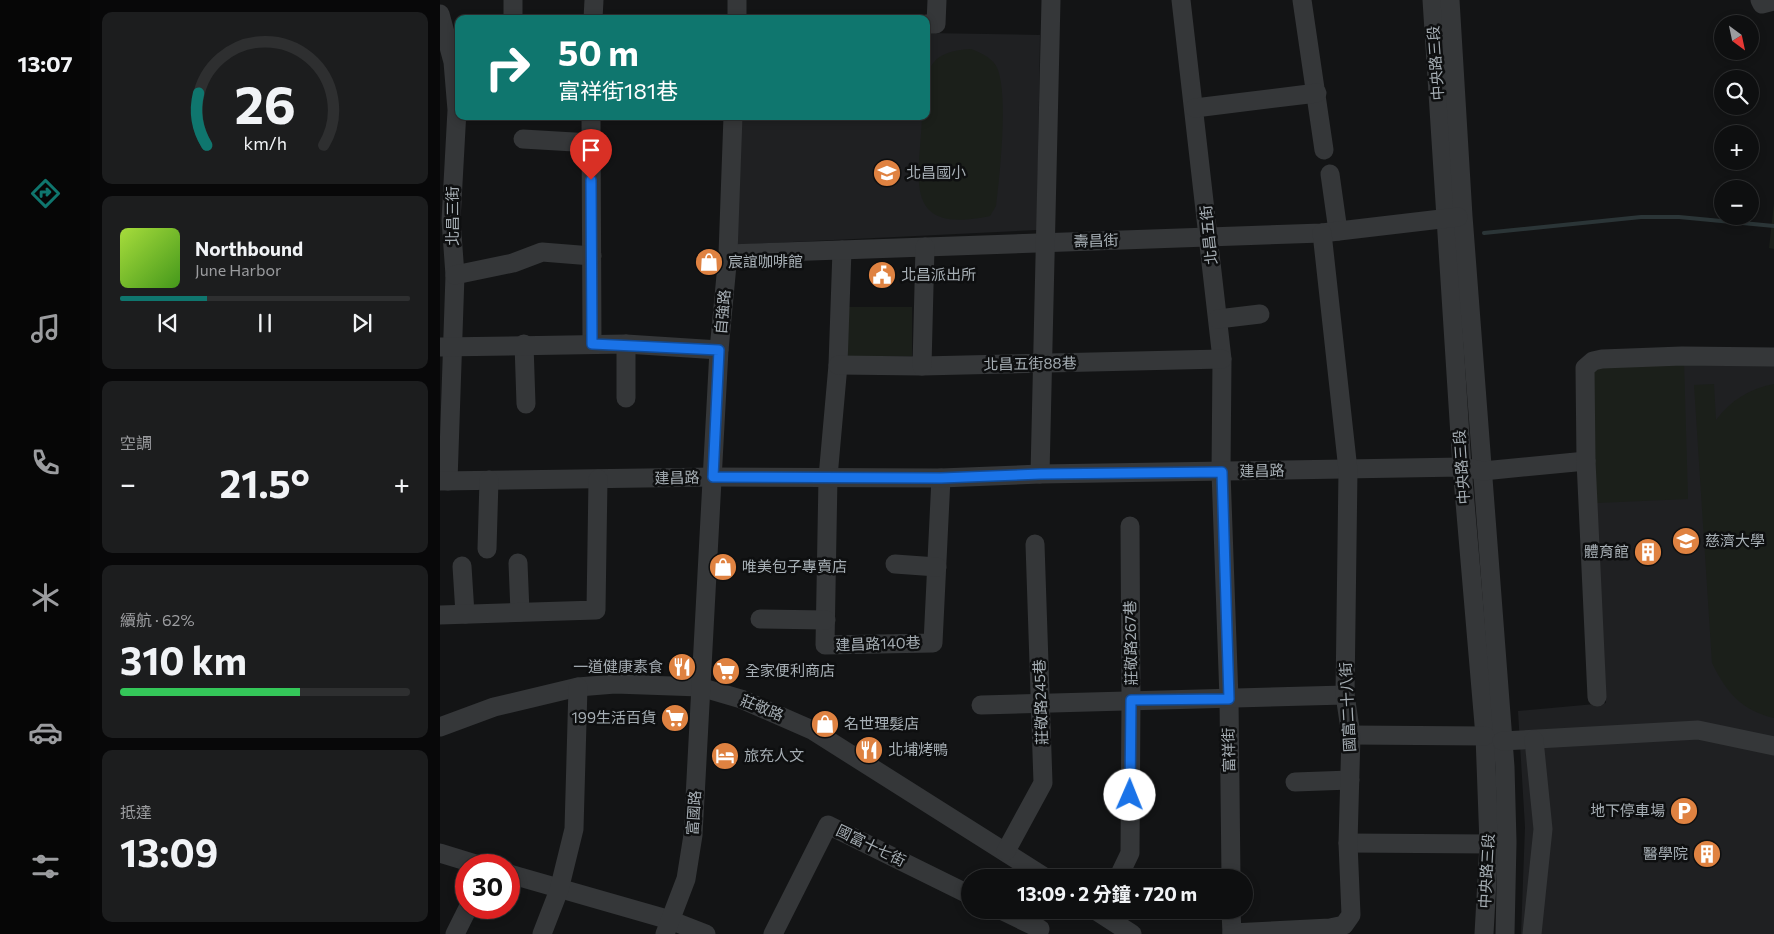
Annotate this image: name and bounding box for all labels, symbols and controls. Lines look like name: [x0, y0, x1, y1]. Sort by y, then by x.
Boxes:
north arrow: [1714, 15, 1759, 60]
map controls: [1714, 15, 1759, 225]
street label: 中央路三段: [1423, 25, 1447, 101]
text: 50 m: [558, 30, 639, 73]
icon: right: [475, 35, 540, 100]
text: 13:07: [17, 50, 73, 77]
button: search: [1714, 70, 1759, 115]
text: 26: [234, 71, 296, 135]
text: 富祥街181巷: [558, 77, 678, 104]
button: +: [1714, 125, 1759, 170]
pin: [570, 129, 612, 180]
text: km/h: [243, 132, 287, 154]
icon: arrive: [577, 136, 605, 164]
school or university icon: 北昌國小: [872, 158, 902, 188]
place label: 北昌國小: [906, 163, 966, 181]
icon: directions: [28, 176, 63, 211]
button: −: [1714, 180, 1759, 225]
street label: 北昌三街: [443, 186, 461, 246]
street label: 北昌五街: [1196, 204, 1220, 266]
street label: 壽昌街: [1073, 230, 1119, 250]
text: Northbound: [195, 237, 303, 260]
shop icon: 宸誼咖啡館: [694, 247, 724, 277]
place label: 宸誼咖啡館: [728, 252, 803, 270]
text: June Harbor: [195, 260, 281, 279]
public building icon: 北昌派出所: [867, 260, 897, 290]
place label: 北昌派出所: [901, 265, 976, 283]
street label: 自強路: [711, 289, 733, 335]
icon: previous: [154, 309, 182, 337]
icon: pause: [251, 309, 279, 337]
icon: next: [348, 309, 376, 337]
icon: music: [28, 311, 63, 346]
street label: 北昌五街88巷: [983, 353, 1077, 373]
street label: 中央路三段: [1449, 429, 1473, 505]
text: 空調: [120, 433, 152, 452]
icon: phone: [28, 445, 63, 480]
text: 21.5°: [220, 459, 310, 506]
street label: 建昌路: [1239, 461, 1285, 479]
text: −: [120, 466, 136, 500]
text: +: [394, 466, 410, 500]
street label: 建昌路: [654, 468, 700, 486]
school or university icon: 慈濟大學: [1671, 526, 1701, 556]
place label: 慈濟大學: [1705, 531, 1765, 549]
building icon: 體育館: [1633, 537, 1663, 567]
place label: 體育館: [1584, 542, 1629, 560]
shop icon: 唯美包子專賣店: [708, 552, 738, 582]
place label: 唯美包子專賣店: [742, 557, 847, 575]
icon: climate: [28, 580, 63, 615]
street label: 莊敬路267巷: [1120, 600, 1140, 686]
text: 續航 · 62%: [120, 610, 195, 629]
street label: 建昌路140巷: [835, 633, 921, 653]
text: 310 km: [120, 636, 247, 683]
restaurant icon: 一道健康素食: [667, 652, 697, 682]
supermarket icon: 全家便利商店: [711, 656, 741, 686]
place label: 一道健康素食: [573, 657, 663, 675]
street label: 莊敬路245巷: [1030, 659, 1050, 745]
place label: 全家便利商店: [745, 661, 835, 679]
street label: 國富二十八街: [1336, 662, 1358, 752]
street label: 莊敬路: [738, 690, 787, 724]
supermarket icon: 199生活百貨: [660, 703, 690, 733]
place label: 199生活百貨: [571, 708, 656, 726]
shop icon: 名世理髮店: [810, 709, 840, 739]
place label: 名世理髮店: [844, 714, 919, 732]
icon: car: [28, 715, 63, 750]
street label: 富祥街: [1219, 727, 1237, 773]
restaurant icon: 北埔烤鴨: [854, 735, 884, 765]
place label: 北埔烤鴨: [888, 740, 948, 758]
hotel icon: 旅充人文: [710, 741, 740, 771]
place label: 旅充人文: [744, 746, 804, 764]
position arrow: [1103, 768, 1155, 820]
street label: 富國路: [682, 790, 704, 836]
parking icon: 地下停車場: [1669, 796, 1699, 826]
place label: 地下停車場: [1590, 801, 1665, 819]
text: 抵達: [120, 802, 152, 821]
street label: 國富十七街: [834, 821, 909, 870]
text: 13:09: [120, 828, 218, 875]
street label: 中央路三段: [1475, 833, 1497, 909]
building icon: 醫學院: [1692, 839, 1722, 869]
place label: 醫學院: [1643, 844, 1688, 862]
icon: filters: [28, 849, 63, 884]
speed limit sign: 30: [455, 854, 520, 919]
text: 13:09 · 2 分鐘 · 720 m: [1017, 882, 1197, 905]

